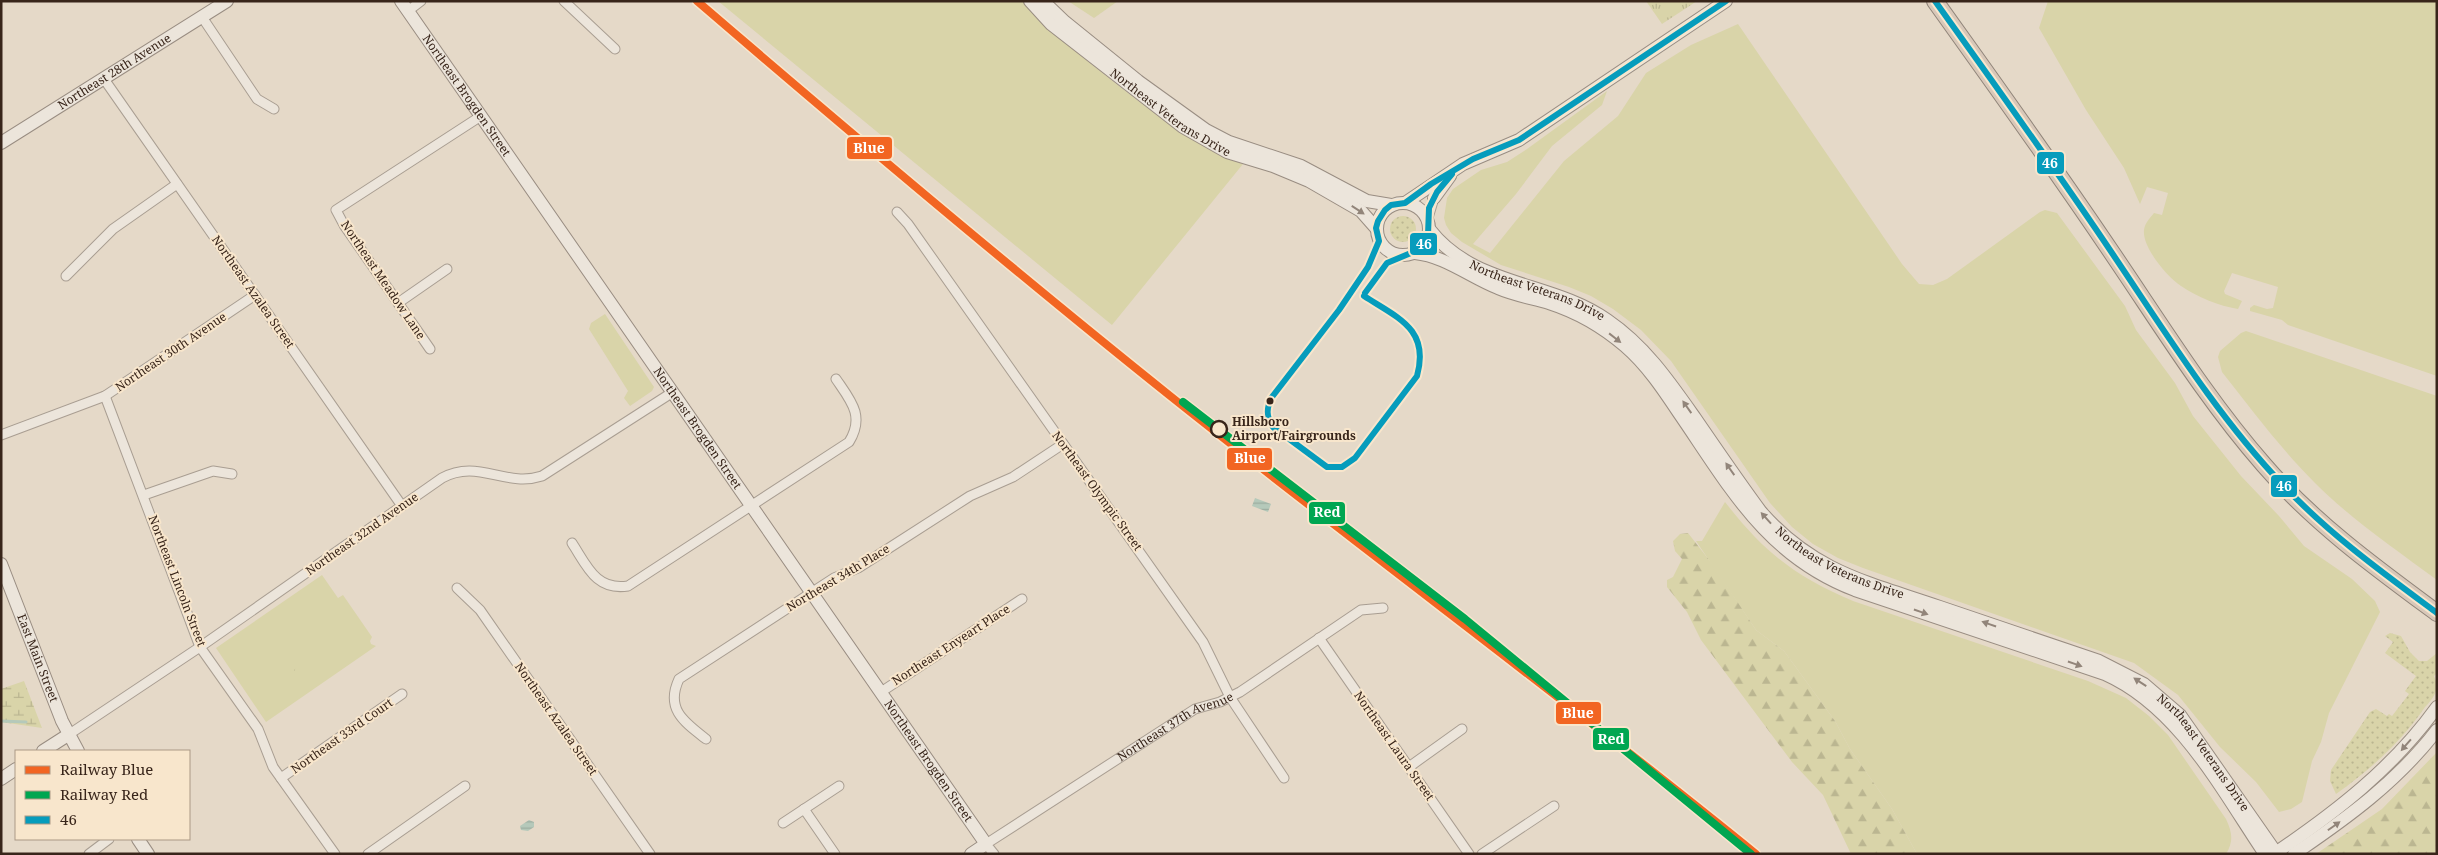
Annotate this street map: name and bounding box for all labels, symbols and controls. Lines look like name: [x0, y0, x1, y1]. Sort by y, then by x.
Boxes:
street label: Northeast 28th Avenue: [54, 29, 174, 113]
street label: Northeast Brogden Street: [419, 31, 515, 159]
street label: Northeast Veterans Drive: [1107, 64, 1234, 160]
line badge: Blue: [846, 136, 893, 160]
text: Blue: [853, 138, 885, 157]
line badge: 46: [2036, 151, 2065, 175]
text: 46: [2042, 153, 2058, 172]
one-way arrow: [1351, 205, 1365, 215]
street label: Northeast Meadow Lane: [337, 217, 430, 343]
street label: Northeast Azalea Street: [208, 232, 299, 352]
line badge: 46: [1409, 232, 1438, 256]
text: 46: [1416, 234, 1432, 253]
street label: Northeast Veterans Drive: [1467, 256, 1608, 324]
street label: Northeast 30th Avenue: [112, 308, 230, 395]
one-way arrow: [1608, 333, 1622, 343]
street label: Northeast Brogden Street: [650, 364, 746, 492]
unlabelled marker: [1265, 396, 1275, 406]
one-way arrow: [1682, 400, 1692, 414]
place label: Hillsboro Airport/Fairgrounds: [1232, 413, 1356, 444]
marker: Hillsboro Airport/Fairgrounds: [1210, 420, 1228, 438]
street label: Northeast Olympic Street: [1048, 427, 1147, 554]
line badge: Blue: [1226, 447, 1273, 471]
text: Blue: [1234, 448, 1266, 467]
one-way arrow: [1725, 462, 1735, 476]
line badge: 46: [2270, 474, 2298, 498]
text: 46: [2276, 476, 2292, 495]
street label: Northeast 32nd Avenue: [302, 488, 421, 579]
line badge: Red: [1308, 501, 1346, 525]
text: Red: [1313, 502, 1341, 521]
one-way arrow: [1760, 512, 1772, 524]
street label: Northeast Lincoln Street: [145, 513, 210, 649]
street label: Northeast Veterans Drive: [1772, 522, 1906, 603]
street label: Northeast 34th Place: [783, 540, 893, 615]
street label: Northeast Enyeart Place: [888, 600, 1013, 689]
one-way arrow: [1914, 609, 1929, 616]
street label: East Main Street: [13, 611, 63, 705]
one-way arrow: [1981, 619, 1996, 627]
street label: Northeast Azalea Street: [511, 659, 602, 779]
one-way arrow: [2068, 660, 2083, 668]
one-way arrow: [2134, 677, 2147, 686]
street label: Northeast 37th Avenue: [1114, 688, 1236, 765]
street label: Northeast Laura Street: [1350, 688, 1439, 804]
street label: Northeast Veterans Drive: [2153, 690, 2254, 815]
street label: Northeast 33rd Court: [287, 694, 396, 777]
street label: Northeast Brogden Street: [881, 696, 977, 825]
line badge: Blue: [1555, 701, 1602, 725]
text: Blue: [1562, 703, 1594, 722]
line badge: Red: [1592, 727, 1630, 751]
text: Red: [1597, 729, 1625, 748]
one-way arrow: [2400, 739, 2412, 751]
legend: [15, 750, 190, 840]
text: Railway Blue: [60, 759, 153, 779]
text: Railway Red: [60, 784, 148, 804]
text: 46: [60, 809, 77, 829]
one-way arrow: [2327, 821, 2341, 831]

